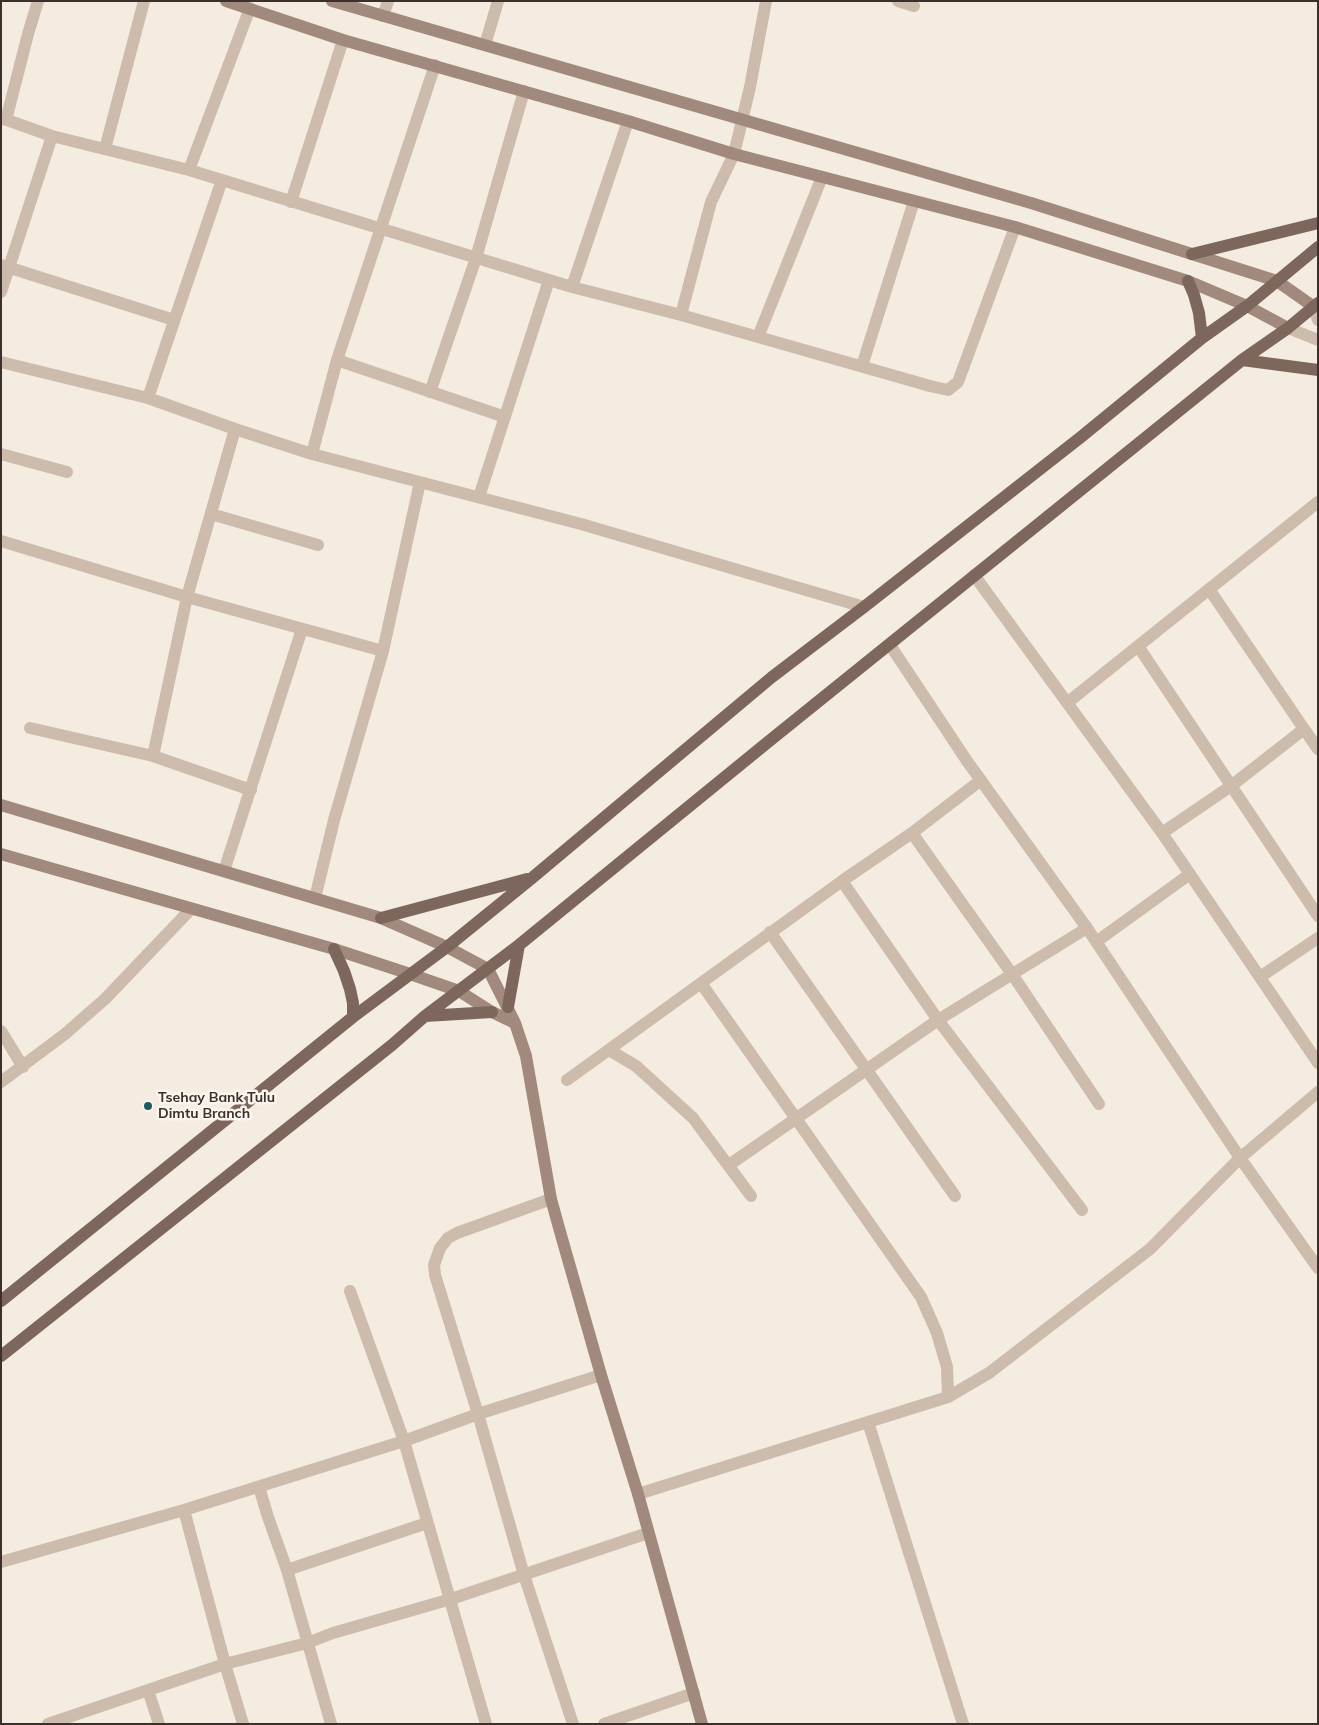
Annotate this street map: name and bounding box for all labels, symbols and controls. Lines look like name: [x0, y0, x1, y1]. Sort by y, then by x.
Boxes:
place label: Tsehay Bank Tulu Dimtu Branch: [158, 1090, 275, 1122]
marker: Tsehay Bank Tulu Dimtu Branch: [142, 1100, 154, 1112]

